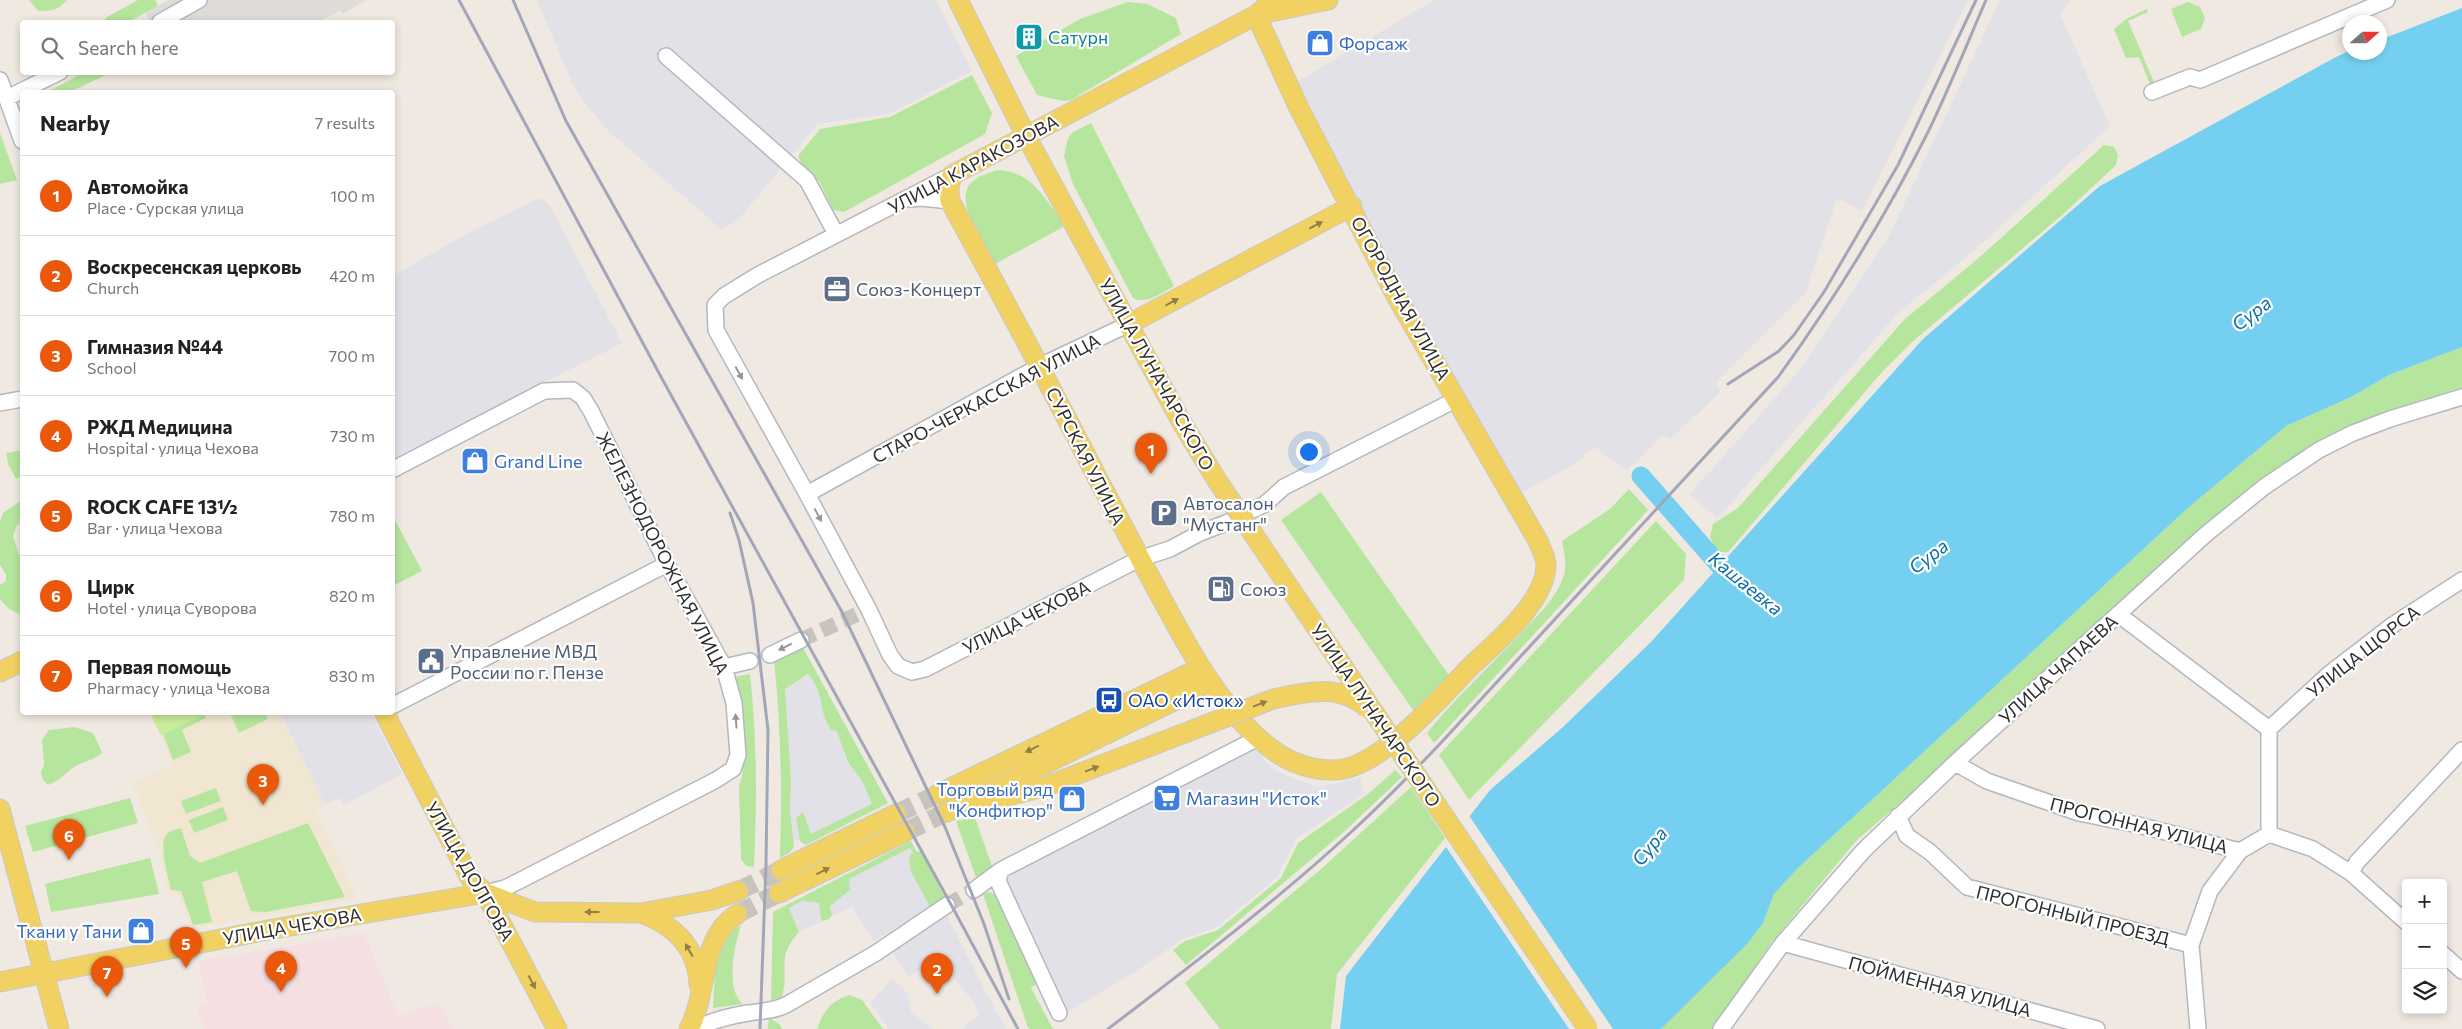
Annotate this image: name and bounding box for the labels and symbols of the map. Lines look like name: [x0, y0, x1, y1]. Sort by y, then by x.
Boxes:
north arrow: [2342, 15, 2387, 60]
building icon: Сатурн: [1014, 22, 1044, 52]
place label: Сатурн: [1048, 26, 1108, 48]
shop icon: Форсаж: [1305, 28, 1335, 58]
place label: Форсаж: [1339, 32, 1408, 54]
street label: УЛИЦА КАРАКОЗОВА: [884, 110, 1062, 218]
street label: ОГОРОДНАЯ УЛИЦА: [1347, 212, 1455, 384]
one-way arrow: [1308, 221, 1323, 229]
office icon: Союз-Концерт: [822, 274, 852, 304]
street label: УЛИЦА ЛУНАЧАРСКОГО: [1095, 274, 1219, 474]
place label: Союз-Концерт: [856, 278, 982, 300]
water label: Сура: [2227, 291, 2275, 335]
one-way arrow: [1165, 298, 1179, 306]
street label: СТАРО-ЧЕРКАССКАЯ УЛИЦА: [868, 328, 1104, 468]
one-way arrow: [735, 366, 744, 379]
street label: СУРСКАЯ УЛИЦА: [1042, 383, 1130, 529]
street label: ЖЕЛЕЗНОДОРОЖНАЯ УЛИЦА: [592, 428, 734, 678]
pin: 1: [1135, 433, 1167, 474]
your location: [1296, 439, 1322, 465]
shop icon: Grand Line: [460, 446, 490, 476]
place label: Grand Line: [494, 450, 583, 472]
place label: Автосалон "Мустанг": [1183, 492, 1274, 535]
parking icon: Автосалон "Мустанг": [1149, 498, 1179, 528]
one-way arrow: [814, 507, 822, 522]
water label: Сура: [1904, 534, 1952, 578]
water label: Кашаевка: [1704, 546, 1788, 620]
fuel station icon: Союз: [1206, 574, 1236, 604]
street label: УЛИЦА ЧЕХОВА: [958, 575, 1094, 659]
place label: Союз: [1240, 578, 1287, 600]
street label: УЛИЦА ЩОРСА: [2302, 600, 2424, 702]
street label: УЛИЦА ЧАПАЕВА: [1994, 610, 2122, 728]
street label: УЛИЦА ЛУНАЧАРСКОГО: [1306, 619, 1446, 811]
place label: Управление МВД России по г. Пензе: [450, 640, 604, 683]
one-way arrow: [778, 643, 793, 652]
public building icon: Управление МВД России по г. Пензе: [416, 646, 446, 676]
bus stop icon: ОАО «Исток»: [1094, 685, 1124, 715]
place label: ОАО «Исток»: [1128, 689, 1244, 711]
one-way arrow: [1253, 700, 1268, 708]
one-way arrow: [731, 712, 739, 728]
one-way arrow: [1025, 745, 1039, 753]
pin: 3: [247, 764, 279, 805]
one-way arrow: [1085, 765, 1100, 773]
place label: Торговый ряд "Конфитюр": [936, 778, 1053, 821]
supermarket icon: Магазин "Исток": [1152, 783, 1182, 813]
shop icon: Торговый ряд "Конфитюр": [1057, 784, 1087, 814]
place label: Магазин "Исток": [1186, 787, 1327, 809]
street label: ПРОГОННАЯ УЛИЦА: [2048, 792, 2230, 858]
street label: УЛИЦА ДОЛГОВА: [421, 797, 519, 945]
pin: 6: [53, 819, 85, 860]
water label: Сура: [1626, 822, 1672, 870]
one-way arrow: [816, 867, 830, 875]
street label: ПРОГОННЫЙ ПРОЕЗД: [1974, 880, 2172, 950]
street label: УЛИЦА ЧЕХОВА: [221, 903, 363, 949]
one-way arrow: [584, 908, 600, 916]
shop icon: Ткани у Тани: [126, 916, 156, 946]
place label: Ткани у Тани: [16, 920, 122, 942]
pin: 5: [170, 927, 202, 968]
one-way arrow: [684, 943, 693, 956]
pin: 4: [265, 951, 297, 992]
street label: ПОЙМЕННАЯ УЛИЦА: [1846, 951, 2034, 1021]
pin: 2: [921, 953, 953, 994]
pin: 7: [91, 956, 123, 997]
one-way arrow: [528, 975, 536, 989]

